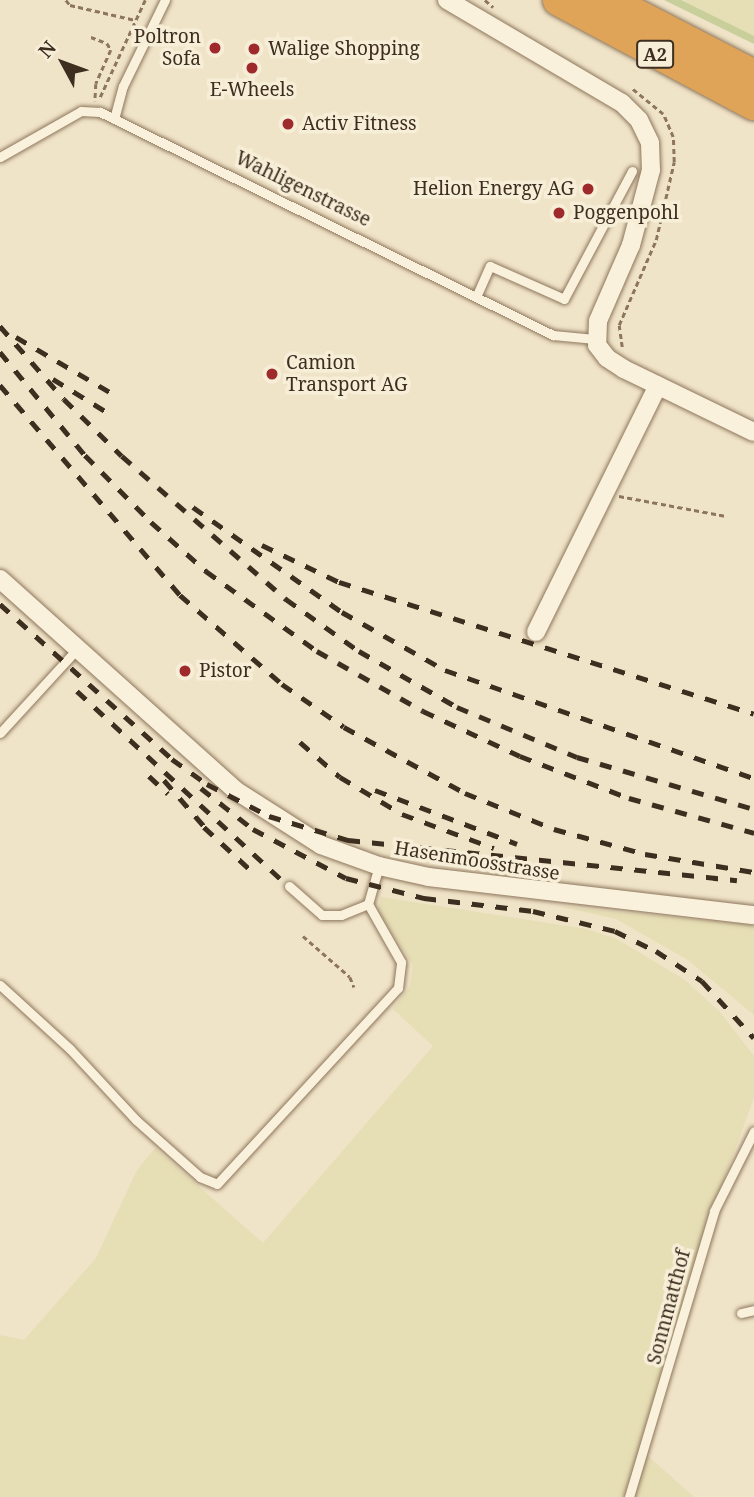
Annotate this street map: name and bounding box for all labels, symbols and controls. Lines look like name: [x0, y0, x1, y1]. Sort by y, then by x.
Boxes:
place label: Poltron Sofa: [134, 26, 201, 70]
north arrow: [28, 28, 98, 98]
text: N: [32, 35, 62, 63]
place label: Walige Shopping: [268, 38, 420, 60]
marker: Poltron Sofa: [207, 40, 223, 56]
road number: A2: [636, 40, 674, 68]
marker: Walige Shopping: [246, 41, 262, 57]
marker: E-Wheels: [244, 60, 260, 76]
place label: E-Wheels: [210, 79, 294, 101]
place label: Activ Fitness: [302, 113, 417, 135]
marker: Activ Fitness: [280, 116, 296, 132]
street label: Wahligenstrasse: [232, 146, 374, 232]
place label: Helion Energy AG: [413, 178, 574, 200]
marker: Helion Energy AG: [580, 181, 596, 197]
place label: Poggenpohl: [573, 202, 679, 224]
marker: Poggenpohl: [551, 205, 567, 221]
place label: Camion Transport AG: [286, 352, 408, 396]
marker: Camion Transport AG: [264, 366, 280, 382]
place label: Pistor: [199, 660, 252, 682]
marker: Pistor: [177, 663, 193, 679]
street label: Hasenmoosstrasse: [393, 837, 561, 885]
street label: Sonnmatthof: [643, 1247, 695, 1367]

